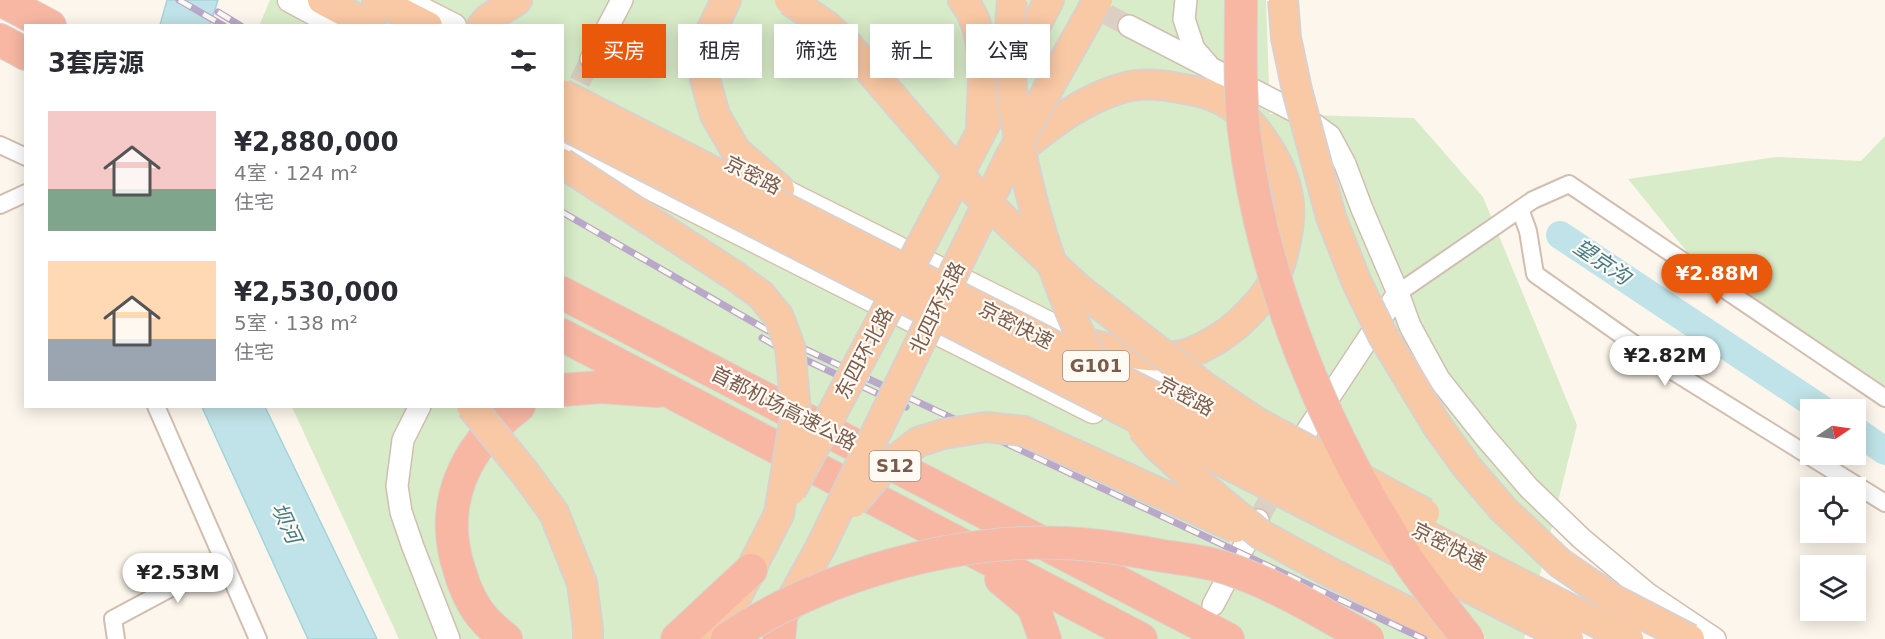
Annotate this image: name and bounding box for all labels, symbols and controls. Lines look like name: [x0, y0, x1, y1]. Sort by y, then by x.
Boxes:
chip: 买房: [582, 24, 666, 78]
chip: 租房: [678, 24, 762, 78]
chip: 筛选: [774, 24, 858, 78]
chip: 新上: [870, 24, 954, 78]
chip: 公寓: [966, 24, 1050, 78]
icon: filters: [507, 44, 540, 77]
text: 3套房源: [48, 48, 144, 78]
text: ¥2,880,000: [234, 127, 398, 157]
icon: home: [96, 135, 168, 207]
street label: 京密路: [721, 151, 785, 199]
text: 4室 · 124 m²: [234, 161, 358, 185]
text: 住宅: [234, 190, 274, 214]
water label: 望京沟: [1569, 234, 1636, 291]
pin: ¥2.88M: [1668, 254, 1766, 305]
street label: 北四环东路: [904, 258, 970, 358]
text: ¥2.88M: [1675, 261, 1759, 285]
text: ¥2,530,000: [234, 277, 398, 307]
icon: home: [96, 285, 168, 357]
street label: 京密快速: [975, 296, 1057, 354]
street label: 东四环北路: [830, 303, 898, 403]
text: 5室 · 138 m²: [234, 311, 358, 335]
pin: ¥2.82M: [1616, 336, 1714, 387]
text: 住宅: [234, 340, 274, 364]
text: ¥2.82M: [1623, 343, 1707, 367]
road number: G101: [1063, 351, 1129, 381]
street label: 首都机场高速公路: [707, 361, 861, 455]
street label: 京密路: [1154, 371, 1218, 421]
north arrow: [1800, 399, 1866, 465]
map controls: [1800, 399, 1866, 621]
road number: S12: [870, 451, 920, 481]
button: locate: [1800, 477, 1866, 543]
water label: 坝河: [266, 499, 307, 551]
street label: 京密快速: [1408, 517, 1490, 575]
pin: ¥2.53M: [129, 553, 227, 604]
button: layers: [1800, 555, 1866, 621]
text: ¥2.53M: [136, 560, 220, 584]

